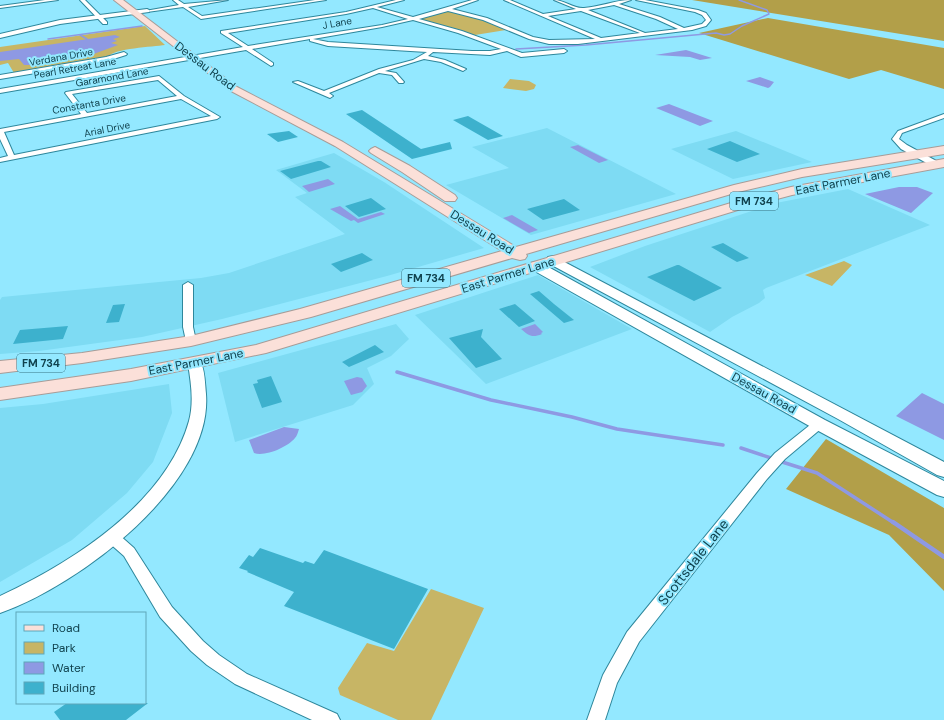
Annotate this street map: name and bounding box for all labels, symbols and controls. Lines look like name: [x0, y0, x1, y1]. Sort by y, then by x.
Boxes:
street label: J Lane: [321, 14, 353, 32]
street label: Dessau Road: [172, 38, 238, 94]
street label: Verdana Drive: [28, 45, 94, 69]
street label: Pearl Retreat Lane: [33, 54, 118, 82]
street label: Garamond Lane: [75, 64, 150, 90]
street label: Constanta Drive: [51, 91, 127, 117]
street label: Arial Drive: [83, 118, 131, 140]
street label: East Parmer Lane: [794, 165, 892, 199]
road number: FM 734: [730, 192, 778, 210]
street label: Dessau Road: [447, 206, 517, 258]
street label: East Parmer Lane: [460, 253, 557, 297]
road number: FM 734: [402, 269, 450, 287]
street label: East Parmer Lane: [147, 345, 245, 379]
road number: FM 734: [17, 354, 65, 372]
street label: Dessau Road: [729, 369, 799, 417]
street label: Scottsdale Lane: [654, 515, 732, 609]
legend: [16, 612, 146, 704]
text: Road: [52, 620, 80, 636]
text: Park: [52, 640, 76, 656]
text: Water: [52, 660, 86, 676]
text: Building: [52, 680, 96, 696]

